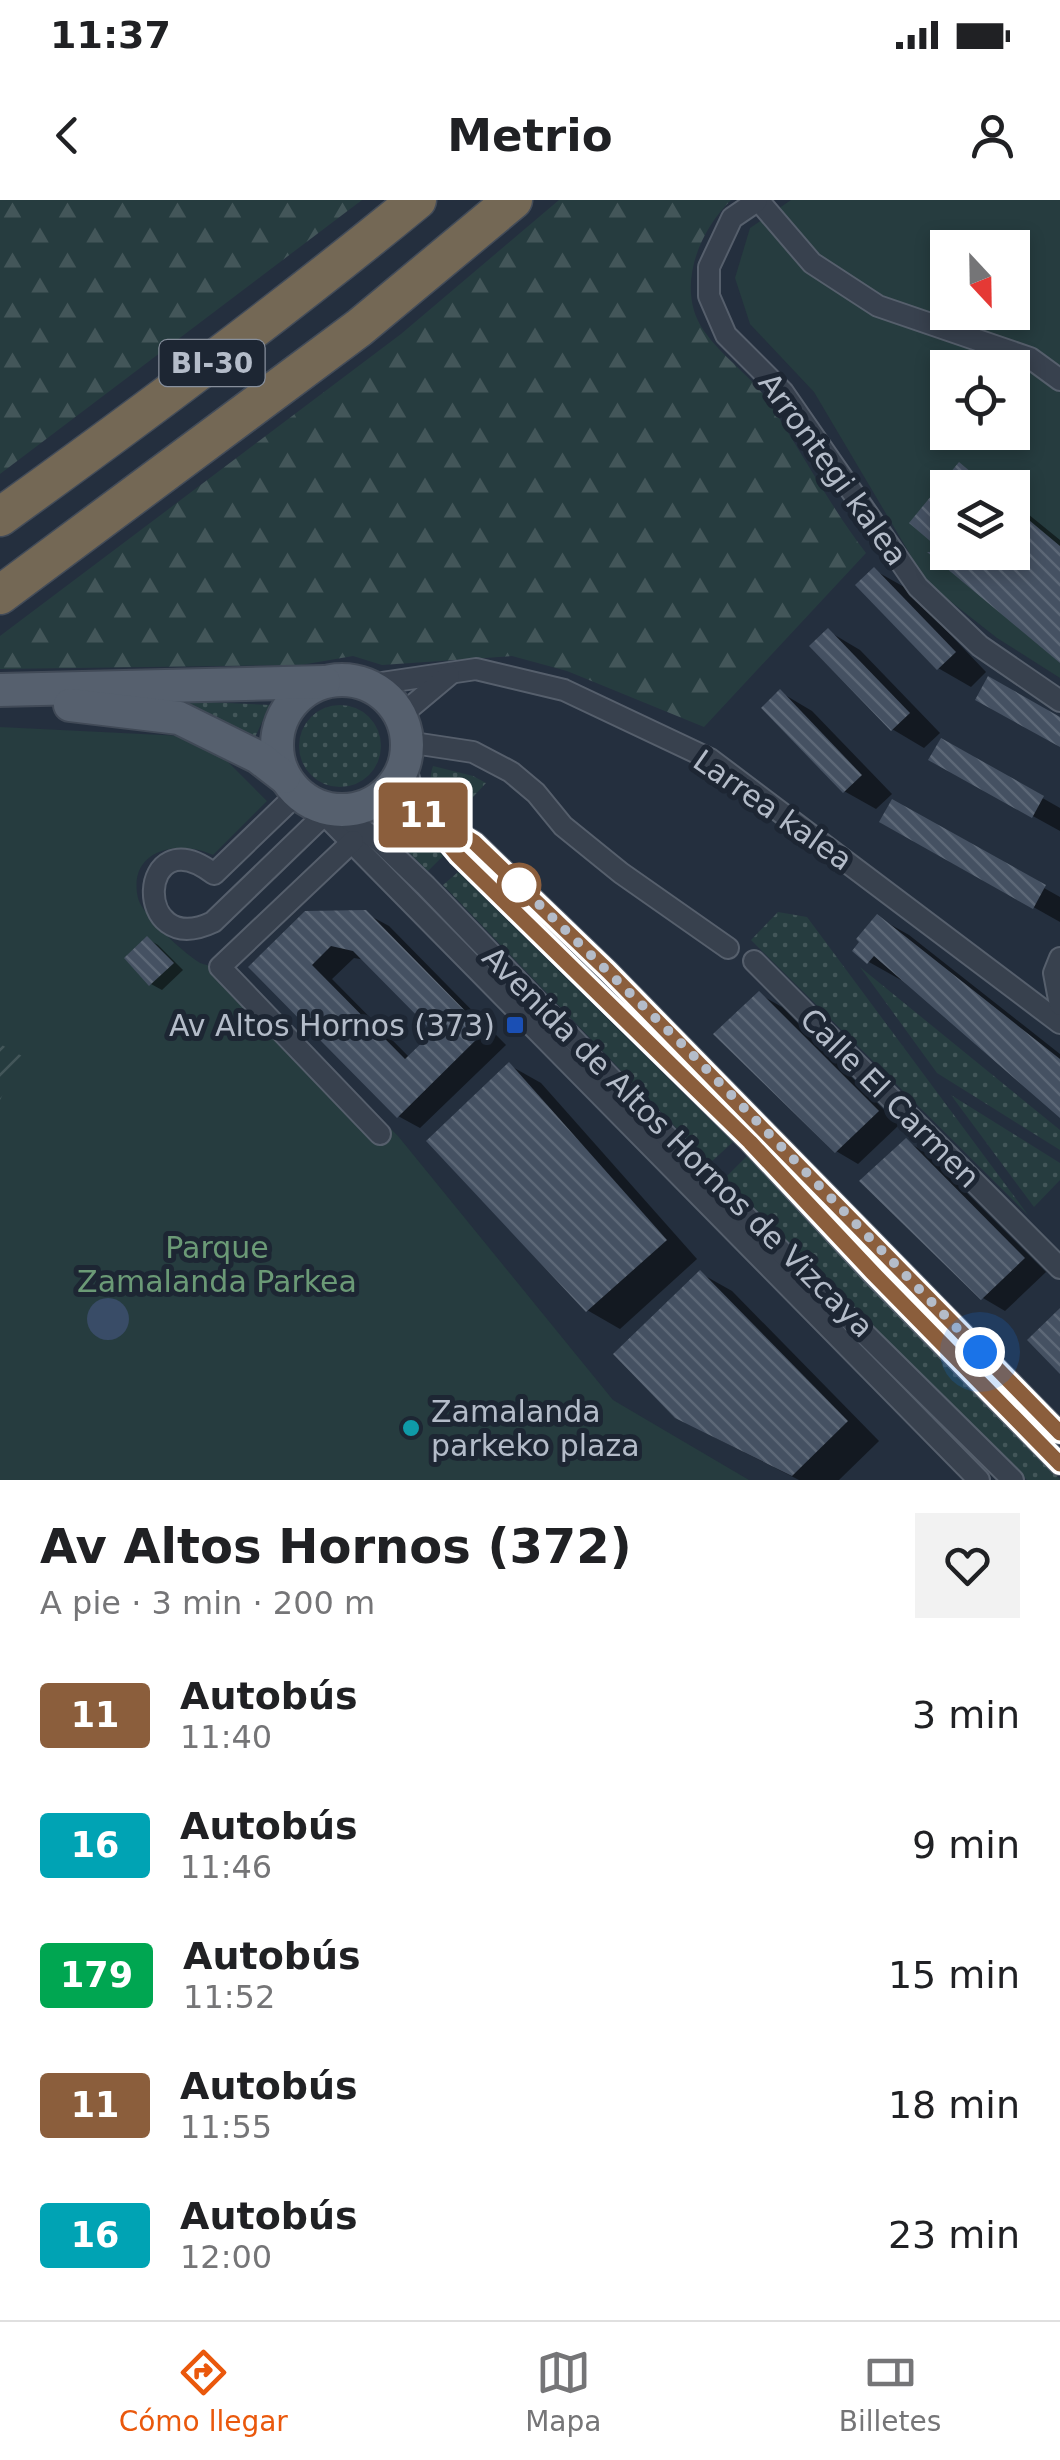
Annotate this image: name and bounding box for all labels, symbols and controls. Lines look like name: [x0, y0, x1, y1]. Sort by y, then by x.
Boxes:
text: 11:37: [50, 13, 171, 57]
icon: back: [40, 108, 95, 163]
icon: person: [965, 108, 1020, 163]
text: Metrio: [447, 109, 613, 162]
north arrow: [930, 230, 1030, 330]
map controls: [930, 230, 1030, 570]
road number: BI-30: [160, 340, 264, 386]
button: locate: [930, 350, 1030, 450]
street label: Arrontegi kalea: [752, 366, 914, 572]
button: layers: [930, 470, 1030, 570]
street label: Larrea kalea: [687, 743, 859, 877]
line badge: 11: [378, 782, 468, 848]
text: 11: [399, 795, 447, 835]
unlabelled marker: [498, 864, 540, 906]
street label: Avenida de Altos Hornos de Vizcaya: [476, 940, 880, 1344]
street label: Calle El Carmen: [793, 1001, 987, 1195]
place label: Av Altos Hornos (373): [169, 1008, 495, 1043]
marker: Av Altos Hornos (373): [504, 1014, 526, 1036]
park label: Parque Zamalanda Parkea: [77, 1230, 357, 1299]
your location: [955, 1327, 1005, 1377]
place label: Zamalanda parkeko plaza: [431, 1394, 640, 1463]
marker: Zamalanda parkeko plaza: [400, 1417, 422, 1439]
button: heart: [915, 1513, 1020, 1618]
text: Av Altos Hornos (372): [40, 1518, 632, 1574]
text: A pie · 3 min · 200 m: [40, 1584, 375, 1622]
text: Autobús: [180, 1674, 358, 1718]
text: 3 min: [912, 1693, 1020, 1737]
text: 11: [71, 1695, 119, 1735]
text: 11:40: [180, 1718, 272, 1756]
text: Autobús: [180, 1804, 358, 1848]
text: 9 min: [912, 1823, 1020, 1867]
text: 16: [71, 1825, 119, 1865]
text: 11:46: [180, 1848, 272, 1886]
text: Autobús: [183, 1934, 361, 1978]
text: 15 min: [888, 1953, 1020, 1997]
text: 179: [60, 1955, 133, 1995]
text: 11:52: [183, 1978, 275, 2016]
text: Autobús: [180, 2064, 358, 2108]
text: 18 min: [888, 2083, 1020, 2127]
text: 11: [71, 2085, 119, 2125]
text: 11:55: [180, 2108, 272, 2146]
text: Autobús: [180, 2194, 358, 2238]
text: 23 min: [888, 2213, 1020, 2257]
text: 16: [71, 2215, 119, 2255]
text: 12:00: [180, 2238, 272, 2276]
tab: Cómo llegar: [119, 2345, 288, 2438]
tab: Mapa: [525, 2345, 601, 2438]
tab: Billetes: [839, 2345, 941, 2438]

